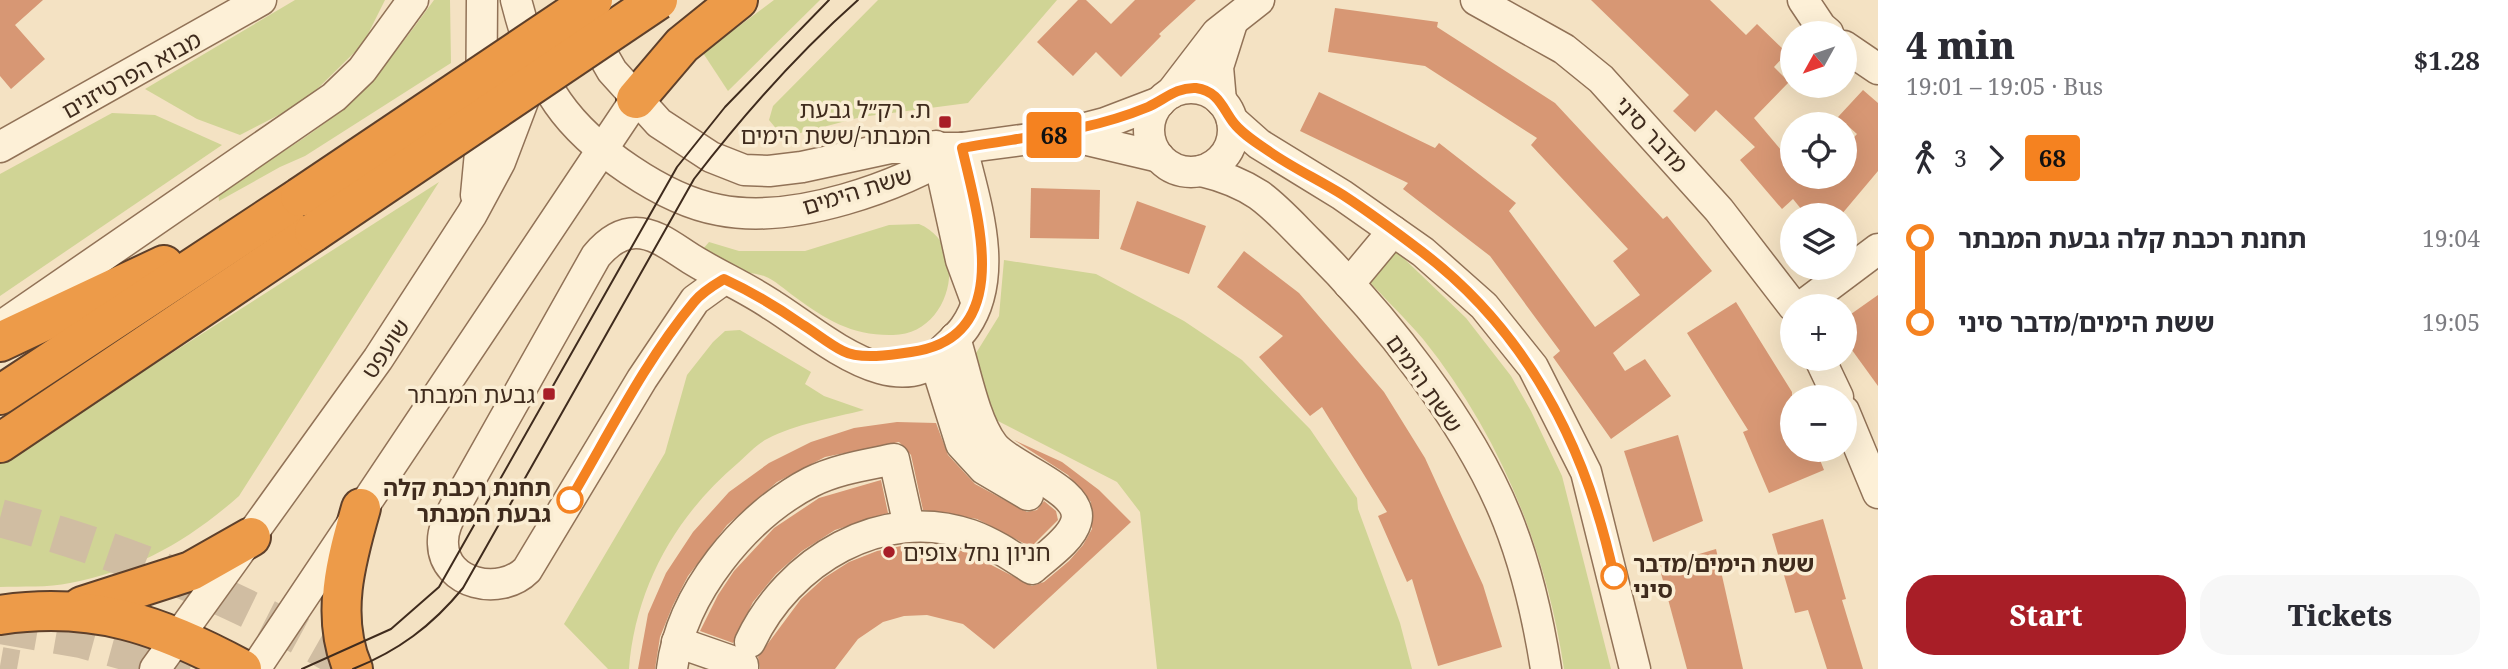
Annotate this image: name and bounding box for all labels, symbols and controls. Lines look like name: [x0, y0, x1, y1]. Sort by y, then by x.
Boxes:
text: 4 min: [1906, 18, 2015, 70]
north arrow: [1780, 21, 1857, 98]
map controls: [1780, 21, 1857, 462]
street label: מבוא הפרטיזנים: [56, 22, 206, 126]
text: $1.28: [2414, 42, 2480, 78]
text: 19:01 – 19:05 · Bus: [1906, 70, 2103, 102]
street label: מדבר סיני: [1608, 89, 1696, 179]
place label: ת. רק״ל גבעת המבתר/ששת הימים: [740, 93, 931, 151]
line badge: 68: [1023, 112, 1086, 158]
button: locate: [1780, 112, 1857, 189]
marker: ת. רק״ל גבעת המבתר/ששת הימים: [937, 114, 953, 130]
text: 68: [1040, 118, 1068, 151]
icon: walk: [1906, 139, 1944, 177]
icon: forward: [1977, 139, 2015, 177]
text: 68: [2039, 141, 2066, 174]
text: 3: [1954, 142, 1967, 174]
street label: ששת הימים: [798, 158, 916, 222]
button: layers: [1780, 203, 1857, 280]
text: תחנת רכבת קלה גבעת המבתר: [1958, 220, 2307, 256]
text: 19:04: [2422, 222, 2480, 254]
button: +: [1780, 294, 1857, 371]
text: ששת הימים/מדבר סיני: [1958, 304, 2215, 340]
text: 19:05: [2422, 306, 2480, 338]
street label: שועפט: [353, 312, 417, 384]
street label: ששת הימים: [1379, 327, 1471, 439]
place label: גבעת המבתר: [407, 378, 535, 410]
button: −: [1780, 385, 1857, 462]
marker: גבעת המבתר: [541, 386, 557, 402]
place label: תחנת רכבת קלה גבעת המבתר: [383, 471, 551, 529]
marker: תחנת רכבת קלה גבעת המבתר: [557, 487, 583, 513]
place label: חניון נחל צופים: [903, 536, 1051, 568]
marker: חניון נחל צופים: [881, 544, 897, 560]
place label: ששת הימים/מדבר סיני: [1633, 547, 1814, 605]
marker: ששת הימים/מדבר סיני: [1601, 563, 1627, 589]
button: Start: [1906, 575, 2186, 655]
button: Tickets: [2200, 575, 2480, 655]

